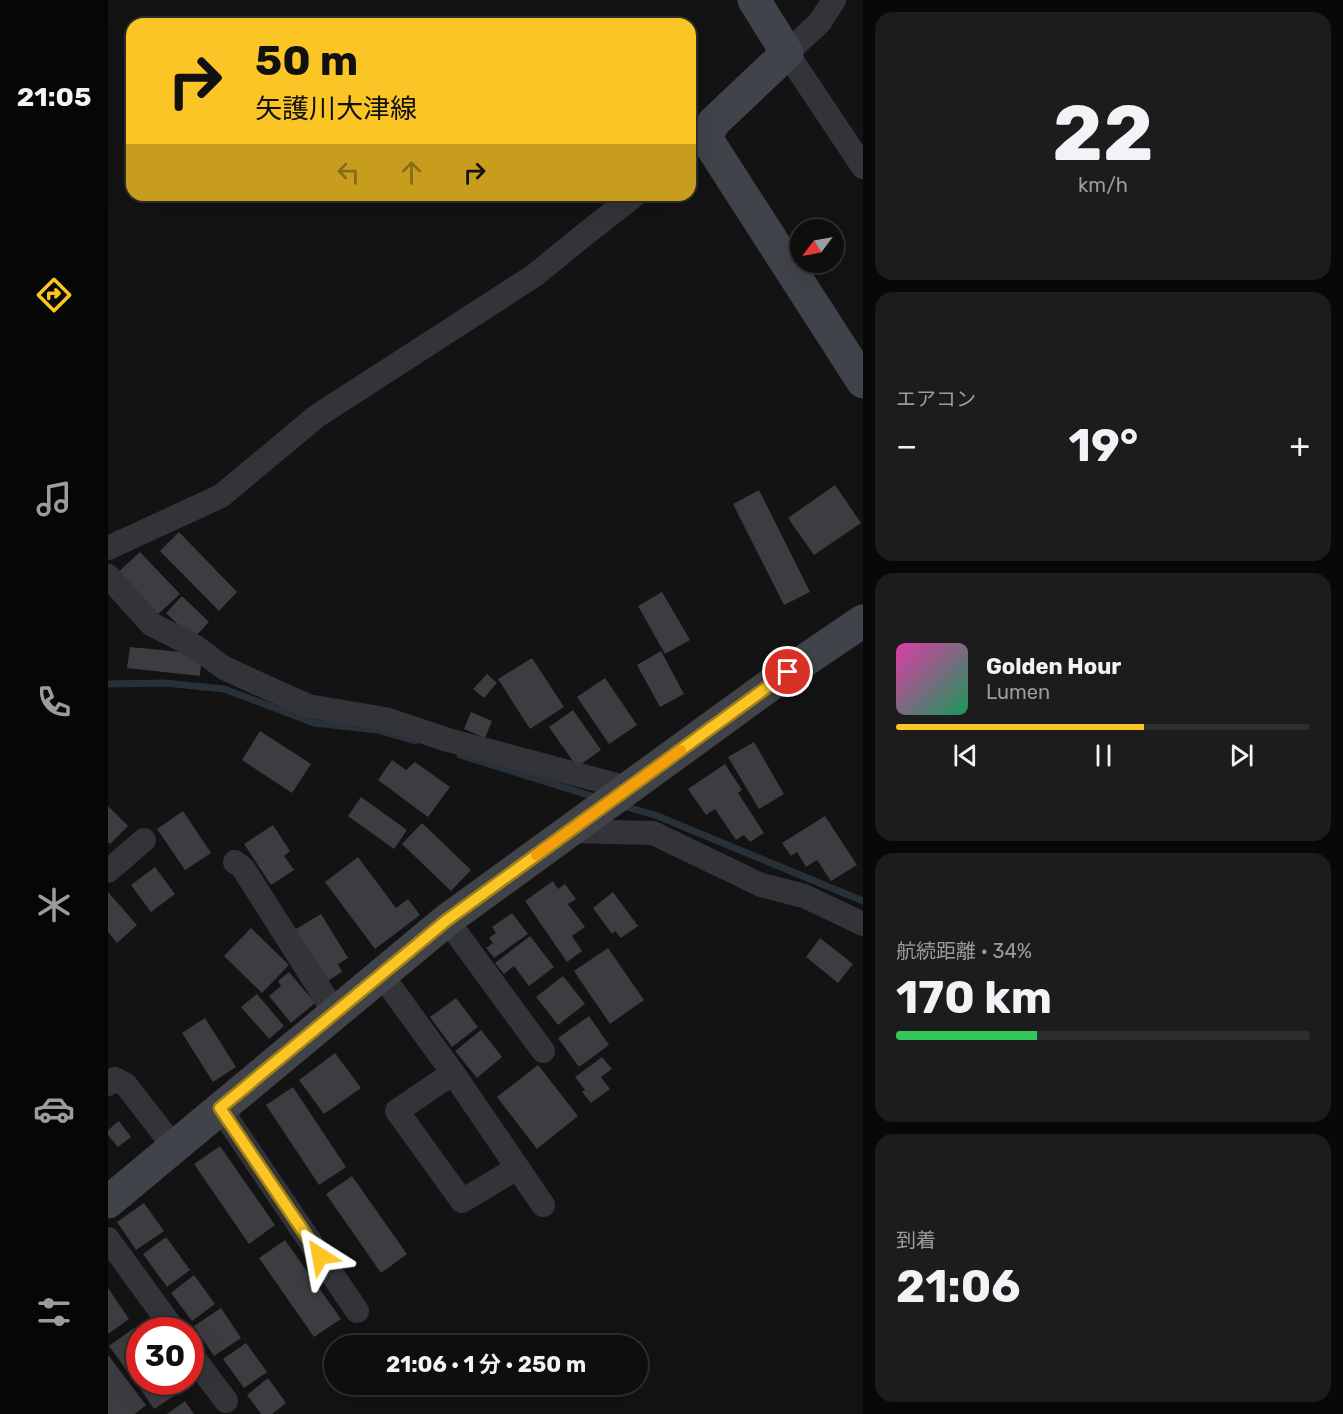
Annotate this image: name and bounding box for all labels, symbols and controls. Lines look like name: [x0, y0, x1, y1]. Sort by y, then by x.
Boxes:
text: 50 m: [255, 36, 358, 86]
icon: right: [156, 42, 234, 120]
text: 21:05: [17, 81, 91, 113]
text: 22: [1052, 87, 1154, 180]
text: 矢護川大津線: [255, 93, 417, 125]
icon: left: [332, 156, 365, 189]
icon: ahead: [395, 156, 428, 189]
icon: right: [458, 156, 491, 189]
text: km/h: [1078, 173, 1128, 197]
north arrow: [790, 219, 844, 273]
map controls: [790, 219, 844, 273]
icon: directions: [33, 274, 75, 316]
text: エアコン: [896, 387, 976, 411]
text: 19°: [1069, 419, 1138, 472]
text: −: [896, 426, 917, 465]
text: +: [1289, 426, 1310, 465]
icon: music: [33, 478, 75, 520]
pin: [762, 646, 813, 697]
text: Golden Hour: [986, 653, 1121, 680]
icon: arrive: [771, 655, 804, 688]
text: Lumen: [986, 680, 1050, 704]
icon: phone: [33, 681, 75, 723]
icon: previous: [949, 739, 982, 772]
icon: pause: [1087, 739, 1120, 772]
icon: next: [1225, 739, 1258, 772]
icon: climate: [33, 884, 75, 926]
text: 航続距離 · 34%: [896, 939, 1032, 963]
text: 170 km: [896, 971, 1052, 1024]
icon: car: [33, 1088, 75, 1130]
position arrow: [288, 1224, 352, 1288]
text: 到着: [896, 1228, 936, 1252]
text: 21:06: [896, 1260, 1021, 1313]
icon: filters: [33, 1291, 75, 1333]
speed limit sign: 30: [126, 1317, 204, 1395]
text: 21:06 · 1 分 · 250 m: [386, 1351, 586, 1378]

